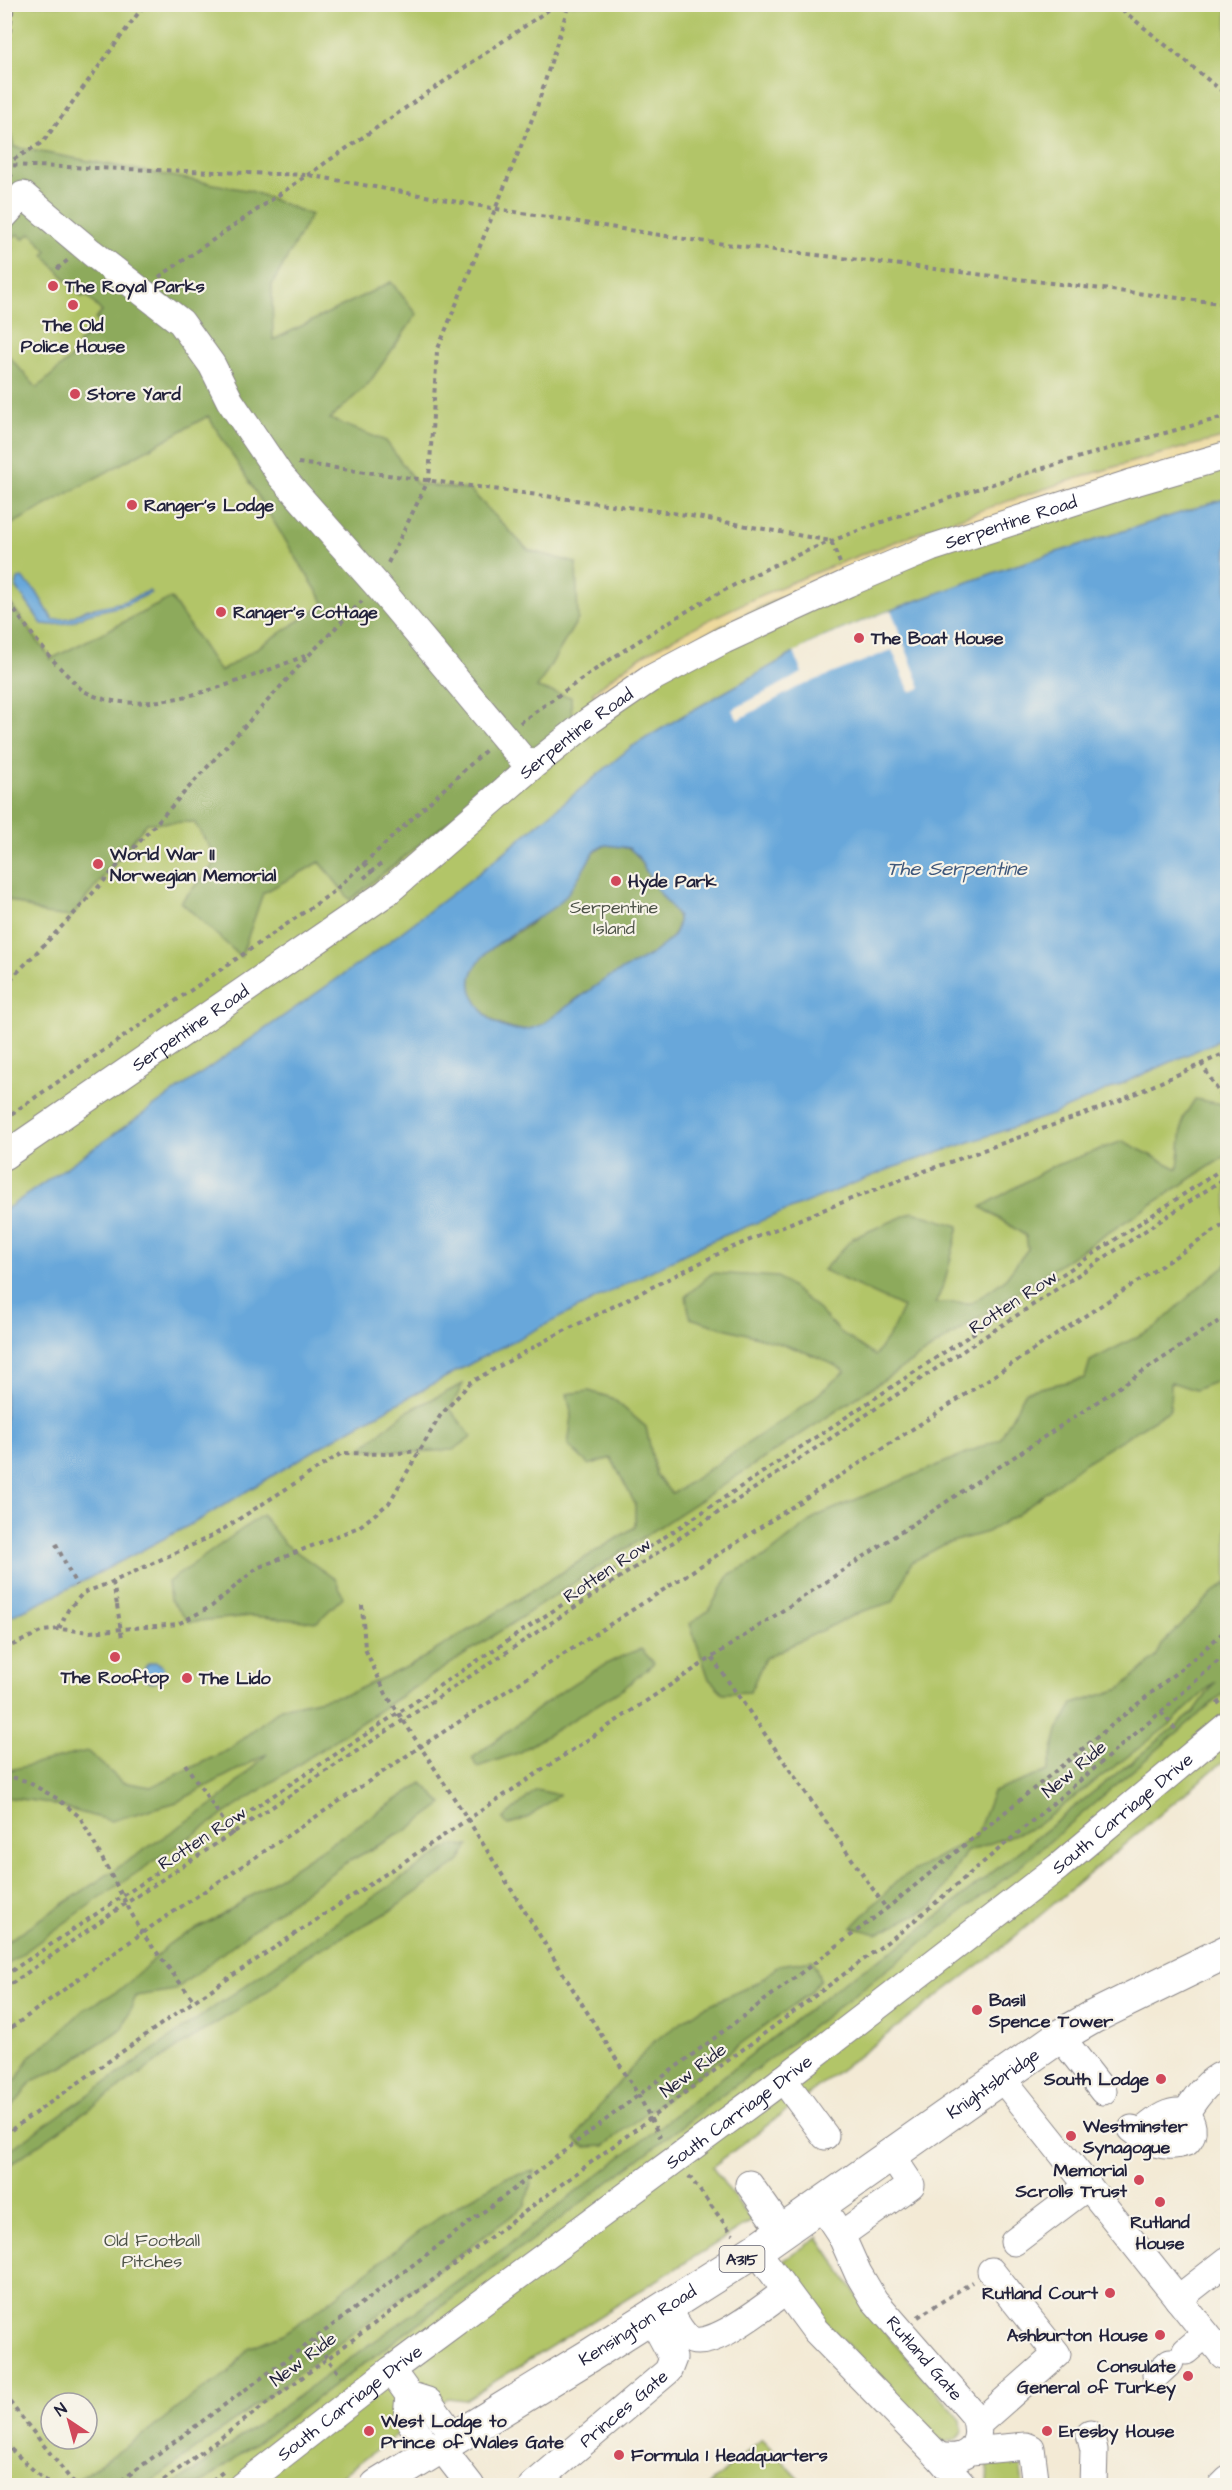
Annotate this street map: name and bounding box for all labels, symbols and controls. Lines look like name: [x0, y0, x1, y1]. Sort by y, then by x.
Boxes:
place label: The Royal Parks: [64, 274, 205, 300]
marker: The Royal Parks: [46, 279, 60, 293]
marker: The Old Police House: [66, 298, 80, 312]
place label: The Old Police House: [21, 313, 125, 359]
place label: Store Yard: [86, 382, 182, 407]
marker: Store Yard: [68, 387, 82, 401]
street label: Serpentine Road: [942, 489, 1080, 556]
place label: Ranger's Lodge: [144, 493, 274, 519]
marker: Ranger's Lodge: [125, 498, 139, 512]
place label: Ranger's Cottage: [233, 600, 378, 626]
marker: Ranger's Cottage: [214, 605, 228, 619]
place label: The Boat House: [870, 626, 1004, 651]
marker: The Boat House: [852, 631, 866, 645]
street label: Serpentine Road: [514, 682, 638, 785]
place label: World War II Norwegian Memorial: [109, 842, 277, 889]
water label: The Serpentine: [887, 855, 1028, 883]
marker: World War II Norwegian Memorial: [91, 857, 105, 871]
place label: Hyde Park: [628, 869, 718, 895]
marker: Hyde Park: [609, 874, 623, 888]
park label: Serpentine Island: [570, 895, 659, 941]
street label: Serpentine Road: [127, 979, 254, 1078]
street label: Rotten Row: [964, 1264, 1062, 1340]
street label: Rotten Row: [558, 1532, 656, 1609]
marker: The Rooftop: [108, 1650, 122, 1664]
place label: The Rooftop: [60, 1665, 169, 1690]
place label: The Lido: [198, 1666, 271, 1691]
marker: The Lido: [180, 1671, 194, 1685]
street label: New Ride: [1037, 1735, 1112, 1804]
street label: South Carriage Drive: [1046, 1747, 1199, 1880]
street label: Rotten Row: [153, 1800, 251, 1876]
place label: Basil Spence Tower: [988, 1988, 1113, 2034]
marker: Basil Spence Tower: [970, 2003, 984, 2017]
street label: New Ride: [655, 2037, 732, 2104]
street label: Knightsbridge: [942, 2042, 1045, 2125]
street label: South Carriage Drive: [661, 2049, 818, 2175]
place label: South Lodge: [1043, 2067, 1149, 2093]
marker: South Lodge: [1154, 2072, 1168, 2086]
place label: Westminster Synagogue: [1082, 2114, 1188, 2161]
marker: Westminster Synagogue: [1064, 2129, 1078, 2143]
place label: Memorial Scrolls Trust: [1014, 2158, 1128, 2204]
marker: Memorial Scrolls Trust: [1132, 2173, 1146, 2187]
marker: Rutland House: [1153, 2195, 1167, 2209]
place label: Rutland House: [1130, 2210, 1191, 2256]
park label: Old Football Pitches: [104, 2228, 200, 2274]
road number: A315: [720, 2246, 764, 2272]
street label: Kensington Road: [574, 2279, 701, 2372]
place label: Rutland Court: [982, 2281, 1099, 2306]
marker: Rutland Court: [1103, 2286, 1117, 2300]
street label: Rutland Gate: [880, 2310, 968, 2406]
place label: Ashburton House: [1007, 2323, 1148, 2348]
street label: New Ride: [265, 2326, 342, 2393]
marker: Ashburton House: [1153, 2328, 1167, 2342]
street label: South Carriage Drive: [272, 2339, 428, 2467]
place label: Consulate General of Turkey: [1017, 2354, 1176, 2401]
street label: Princes Gate: [574, 2364, 674, 2454]
marker: Consulate General of Turkey: [1181, 2369, 1195, 2383]
north arrow: [39, 2391, 99, 2451]
text: N: [50, 2398, 71, 2422]
place label: West Lodge to Prince of Wales Gate: [380, 2409, 564, 2455]
place label: Eresby House: [1059, 2419, 1175, 2445]
marker: West Lodge to Prince of Wales Gate: [362, 2424, 376, 2438]
marker: Eresby House: [1040, 2424, 1054, 2438]
place label: Formula 1 Headquarters: [631, 2443, 828, 2468]
marker: Formula 1 Headquarters: [612, 2448, 626, 2462]

